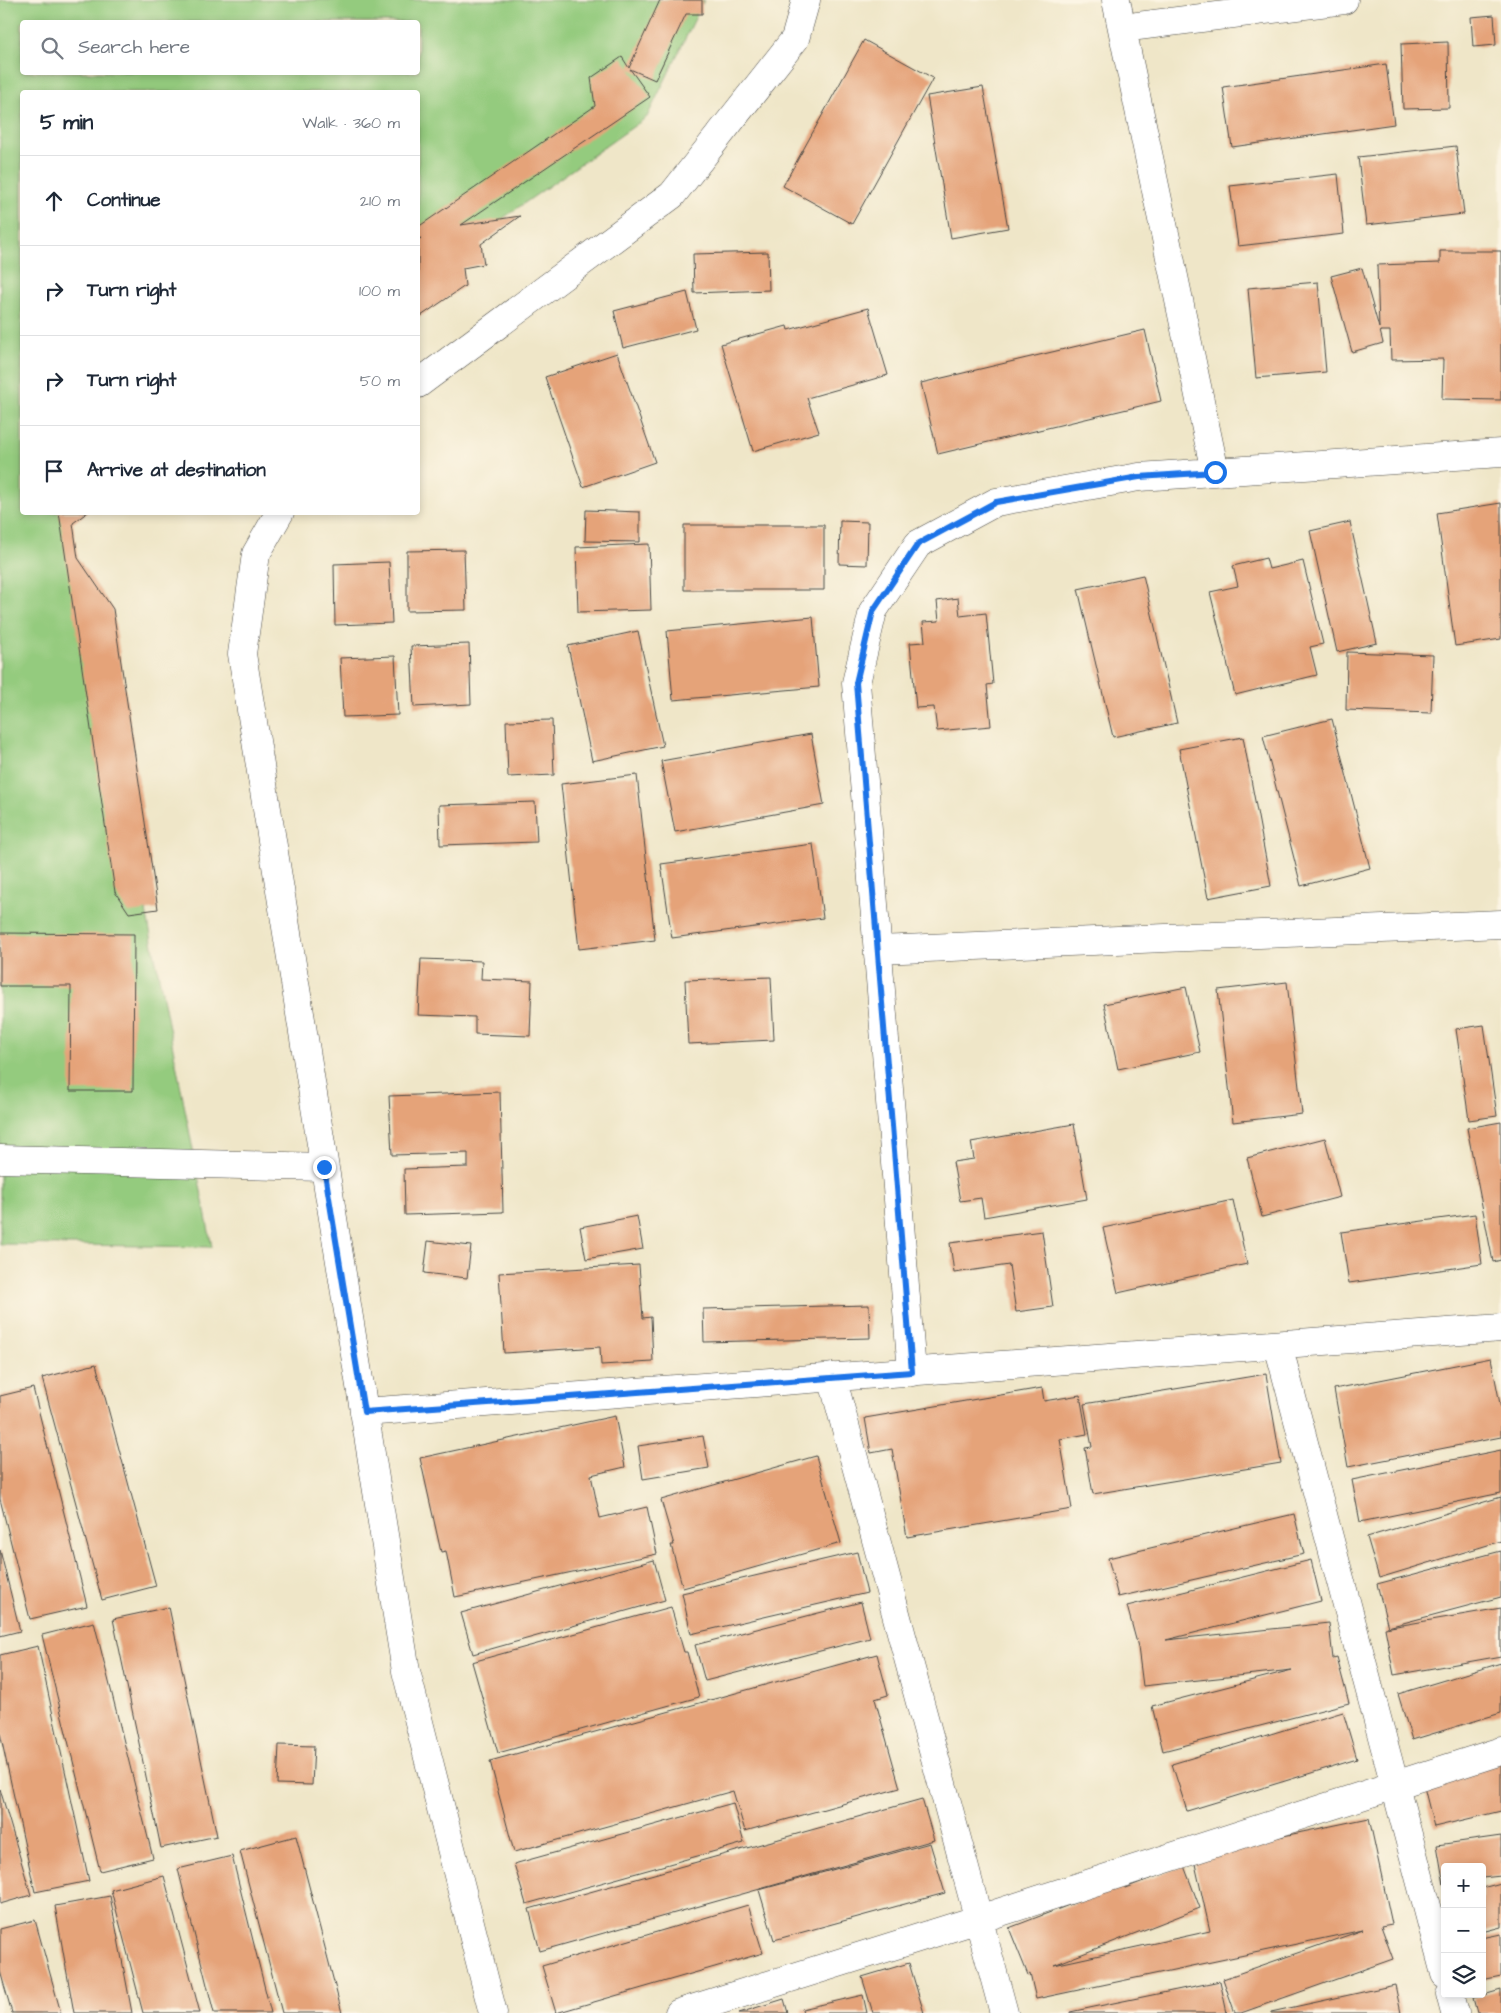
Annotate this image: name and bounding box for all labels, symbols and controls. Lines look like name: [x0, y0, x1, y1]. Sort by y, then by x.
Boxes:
search box: [20, 20, 420, 75]
icon: search: [38, 34, 66, 62]
text: Search here: [78, 34, 190, 61]
text: 5 min: [40, 108, 93, 137]
text: Walk · 360 m: [302, 112, 400, 134]
icon: ahead: [40, 187, 68, 215]
text: Continue: [87, 187, 161, 214]
text: 210 m: [360, 190, 400, 212]
icon: right: [40, 277, 68, 305]
text: Turn right: [87, 277, 176, 304]
text: 100 m: [359, 280, 400, 302]
icon: right: [40, 367, 68, 395]
text: Turn right: [87, 367, 176, 394]
text: 50 m: [360, 370, 400, 392]
icon: arrive: [40, 457, 68, 485]
text: Arrive at destination: [87, 457, 266, 484]
route start: [1204, 461, 1227, 484]
route end: [313, 1156, 336, 1179]
map controls: [1441, 1863, 1486, 1998]
button: +: [1441, 1863, 1486, 1908]
button: −: [1441, 1908, 1486, 1953]
button: layers: [1441, 1953, 1486, 1998]

